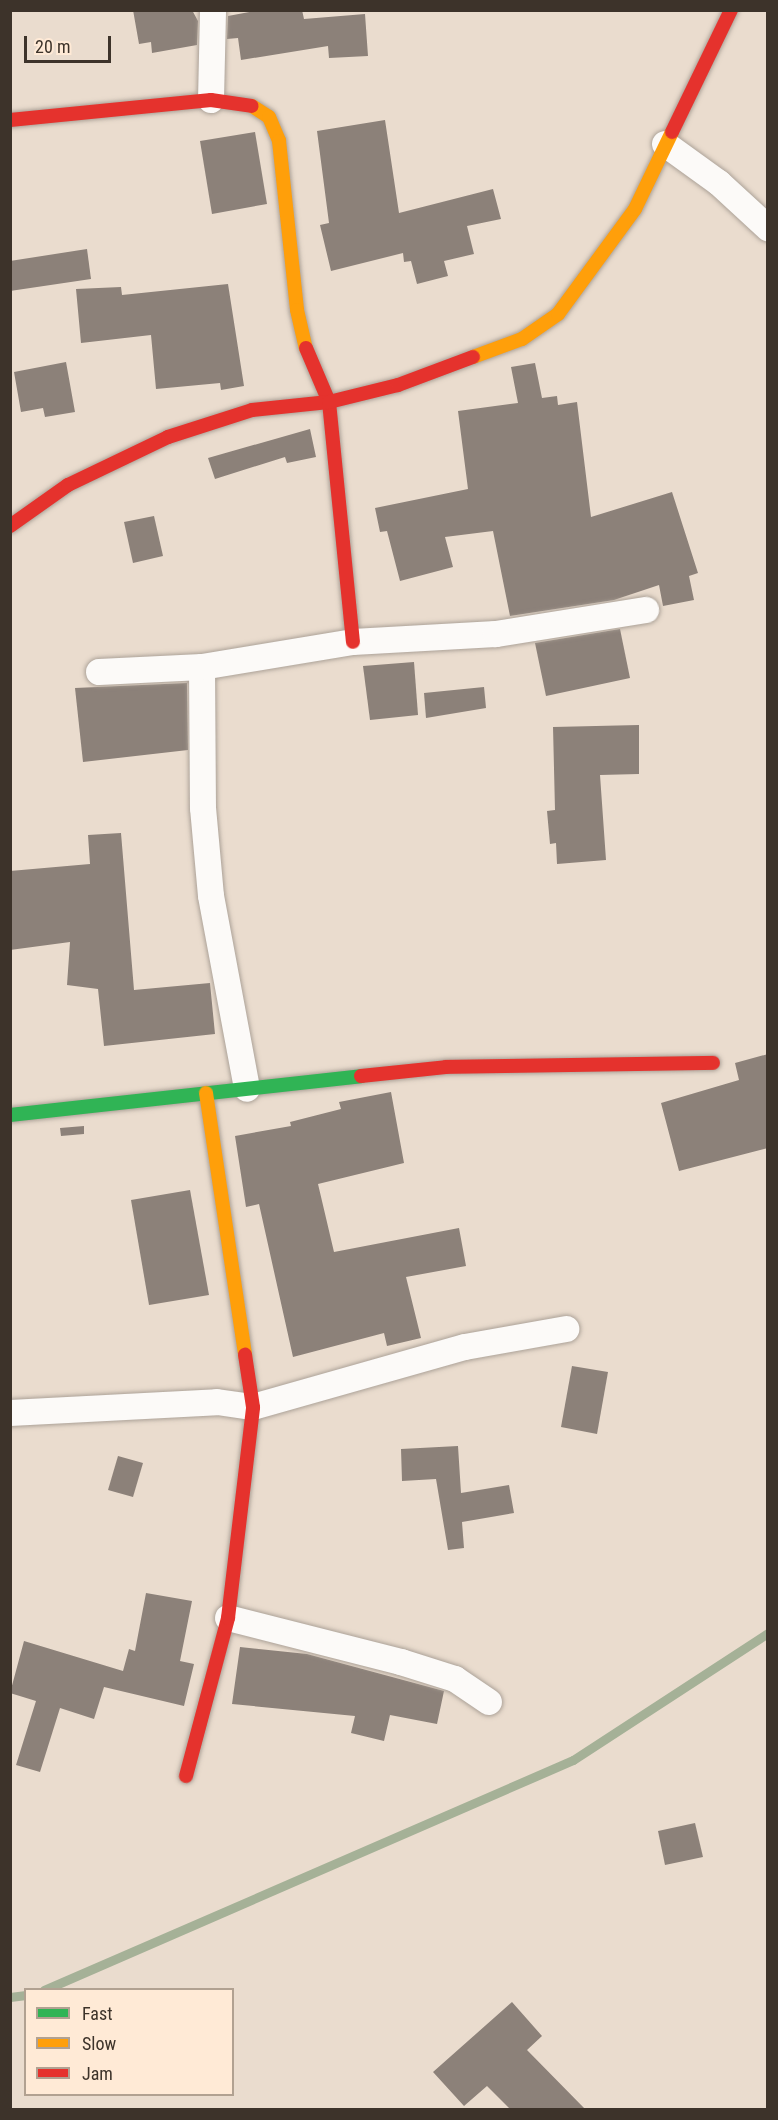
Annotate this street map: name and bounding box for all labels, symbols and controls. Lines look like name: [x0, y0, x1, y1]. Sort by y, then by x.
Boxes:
scale bar: [27, 24, 114, 62]
text: 20 m: [35, 36, 70, 57]
legend: [24, 1988, 234, 2096]
text: Fast: [82, 2003, 113, 2024]
text: Slow: [82, 2033, 116, 2054]
text: Jam: [82, 2063, 113, 2084]

